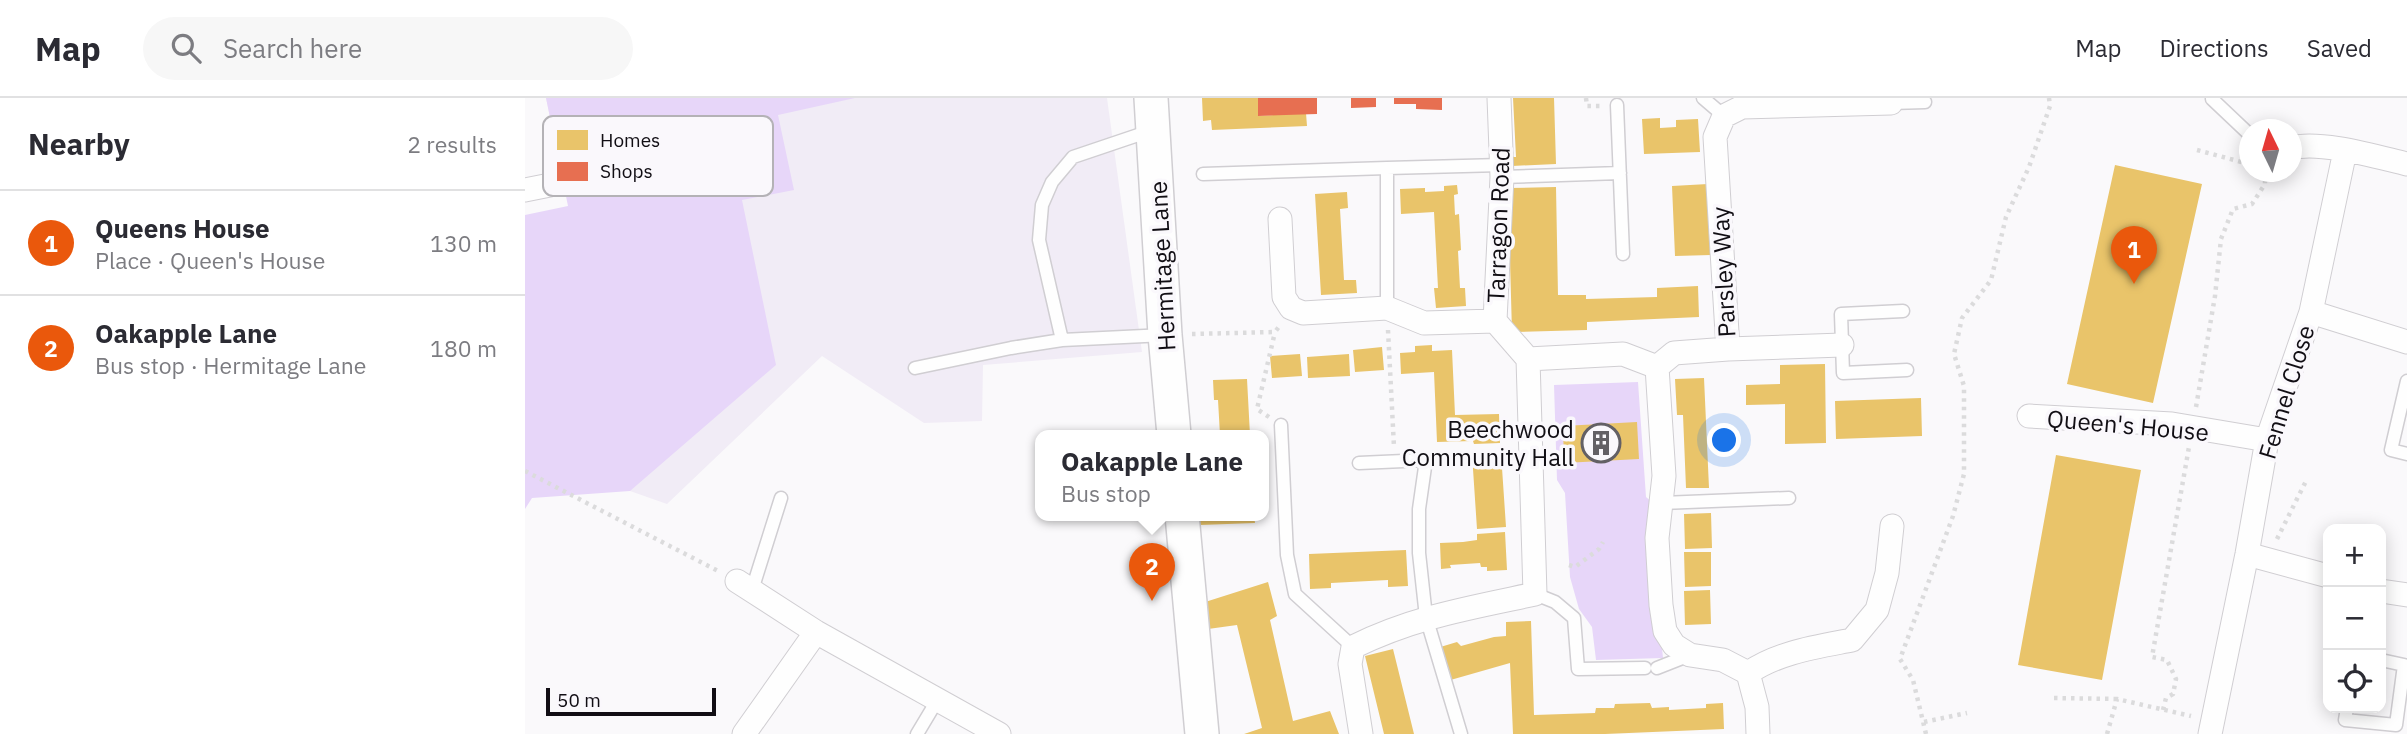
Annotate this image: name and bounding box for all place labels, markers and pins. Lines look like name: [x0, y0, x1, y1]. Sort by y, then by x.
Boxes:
pin: 1: [2111, 226, 2157, 284]
place label: Beechwood Community Hall: [1402, 413, 1574, 473]
building icon: Beechwood Community Hall: [1580, 422, 1622, 464]
pin: 2: [1129, 543, 1175, 601]

